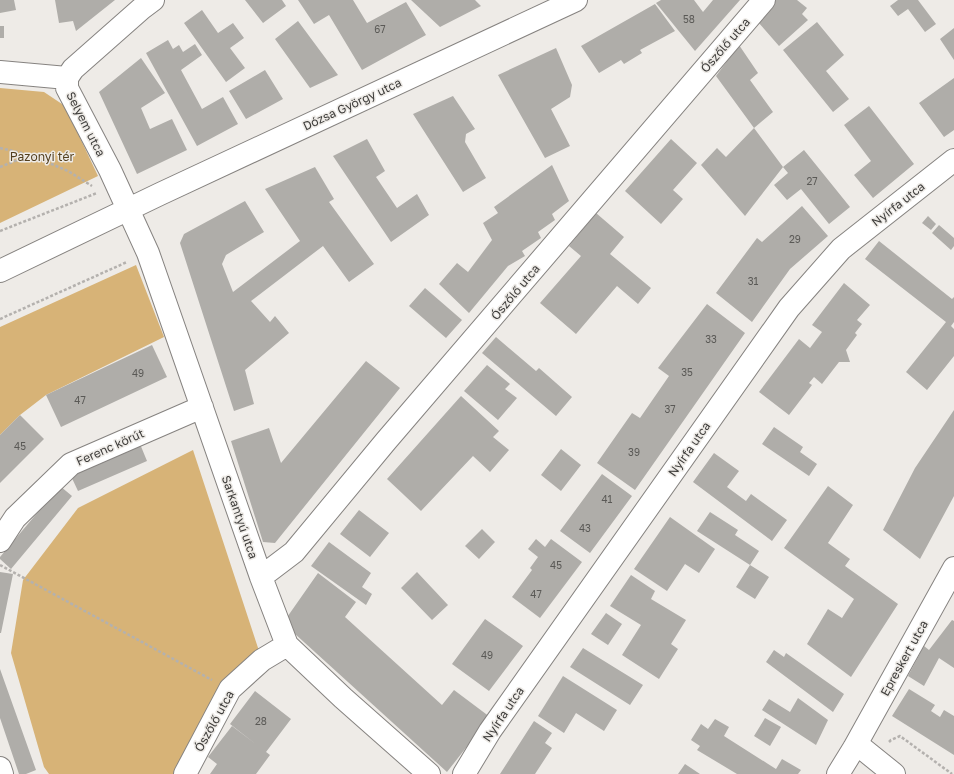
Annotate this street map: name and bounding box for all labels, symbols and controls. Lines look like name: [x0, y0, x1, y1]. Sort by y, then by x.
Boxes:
house number: 58: [683, 13, 695, 25]
street label: Ószőlő utca: [697, 14, 753, 76]
house number: 67: [374, 23, 386, 35]
street label: Dózsa György utca: [300, 75, 404, 133]
street label: Selyem utca: [63, 89, 109, 159]
park label: Pazonyi tér: [10, 149, 74, 164]
house number: 27: [806, 175, 818, 187]
street label: Nyírfa utca: [868, 179, 928, 229]
house number: 29: [789, 233, 801, 245]
street label: Ószőlő utca: [487, 261, 543, 323]
house number: 31: [748, 275, 758, 287]
house number: 33: [705, 333, 717, 345]
house number: 35: [681, 366, 693, 378]
house number: 49: [132, 367, 144, 379]
house number: 47: [74, 394, 86, 406]
house number: 37: [664, 403, 676, 415]
street label: Nyírfa utca: [665, 419, 713, 479]
street label: Ferenc körút: [74, 425, 147, 469]
house number: 45: [14, 440, 26, 452]
house number: 39: [628, 446, 640, 458]
street label: Sarkantyú utca: [219, 473, 261, 561]
house number: 41: [602, 493, 613, 505]
house number: 43: [579, 522, 591, 534]
house number: 45: [550, 559, 562, 571]
house number: 47: [530, 588, 542, 600]
street label: Epreskert utca: [877, 618, 931, 698]
house number: 49: [481, 649, 493, 661]
street label: Nyírfa utca: [479, 684, 527, 744]
street label: Ószőlő utca: [191, 688, 237, 754]
house number: 28: [255, 715, 267, 727]

